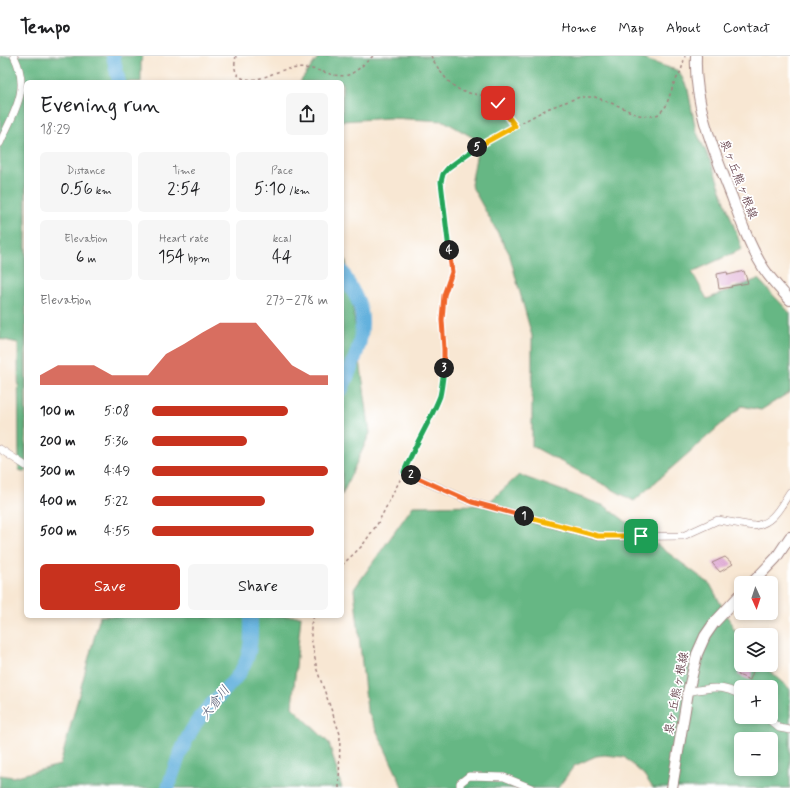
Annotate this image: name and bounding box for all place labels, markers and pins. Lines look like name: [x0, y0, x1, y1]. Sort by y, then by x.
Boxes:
pin: [481, 86, 515, 120]
pin: 5: [467, 137, 487, 157]
pin: 4: [439, 240, 459, 260]
pin: 3: [434, 358, 454, 378]
pin: 2: [401, 465, 421, 485]
pin: 1: [514, 506, 534, 526]
pin: [624, 519, 658, 553]

